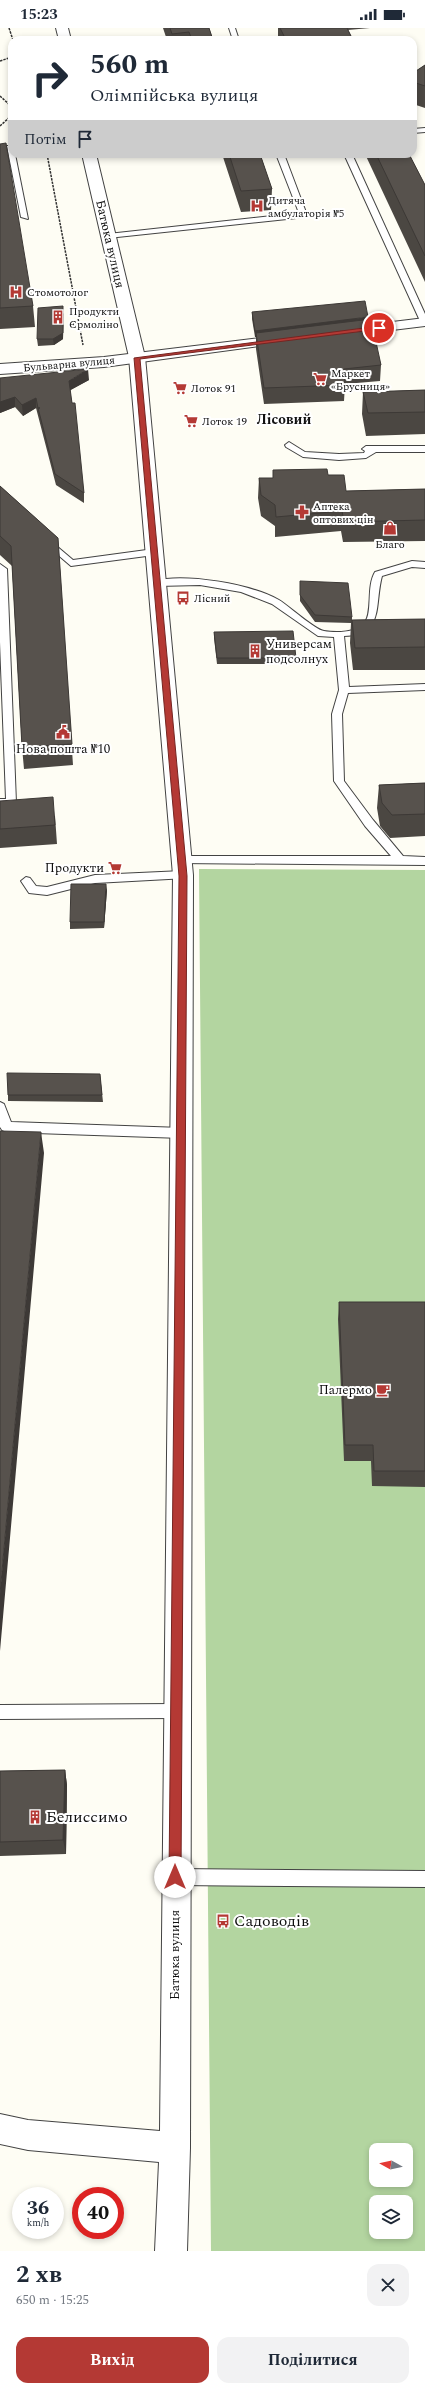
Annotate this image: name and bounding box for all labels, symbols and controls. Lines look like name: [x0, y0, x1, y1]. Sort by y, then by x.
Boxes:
text: 15:23: [20, 3, 58, 26]
text: 560 m: [90, 43, 169, 86]
icon: right: [24, 52, 76, 104]
text: Олімпійська вулиця: [90, 82, 259, 109]
text: Потім: [24, 128, 66, 151]
icon: arrive: [74, 128, 96, 150]
place label: Дитяча амбулаторія №5: [268, 192, 344, 222]
street label: Батюка вулиця: [90, 198, 130, 290]
hospital icon: Дитяча амбулаторія №5: [249, 198, 265, 214]
hospital icon: Стомотолог: [8, 284, 24, 300]
place label: Стомотолог: [27, 284, 88, 301]
place label: Продукти Єрмоліно: [69, 303, 120, 333]
building icon: Продукти Єрмоліно: [50, 309, 66, 325]
pin: [362, 311, 396, 345]
icon: arrive: [368, 317, 390, 339]
street label: Бульварна вулиця: [22, 352, 116, 376]
place label: Маркет «Брусниця»: [331, 365, 390, 395]
supermarket icon: Маркет «Брусниця»: [312, 371, 328, 387]
supermarket icon: Лоток 91: [172, 380, 188, 396]
place label: Лоток 91: [191, 380, 236, 397]
district label: Лісовий: [257, 409, 311, 430]
supermarket icon: Лоток 19: [183, 413, 199, 429]
place label: Лоток 19: [202, 413, 248, 430]
place label: Аптека оптових цін: [313, 498, 373, 528]
pharmacy icon: Аптека оптових цін: [294, 504, 310, 520]
shop icon: Благо: [382, 520, 398, 536]
place label: Благо: [375, 536, 405, 553]
bus stop icon: Лісний: [175, 590, 191, 606]
place label: Лісний: [194, 590, 231, 607]
place label: Универсам подсолнух: [266, 634, 332, 669]
building icon: Универсам подсолнух: [247, 643, 263, 659]
public building icon: Нова пошта №10: [55, 724, 71, 740]
place label: Нова пошта №10: [16, 739, 111, 759]
place label: Продукти: [45, 858, 104, 878]
supermarket icon: Продукти: [107, 860, 123, 876]
place label: Палермо: [319, 1380, 372, 1400]
cafe icon: Палермо: [375, 1382, 391, 1398]
place label: Белиссимо: [46, 1805, 128, 1829]
building icon: Белиссимо: [27, 1809, 43, 1825]
position arrow: [154, 1856, 196, 1898]
place label: Садоводів: [234, 1909, 309, 1933]
street label: Батюка вулиця: [165, 1910, 185, 2000]
bus stop icon: Садоводів: [215, 1913, 231, 1929]
north arrow: [369, 2143, 413, 2187]
map controls: [369, 2143, 413, 2239]
speed limit sign: 40: [72, 2187, 124, 2239]
text: 36: [27, 2193, 49, 2223]
button: layers: [369, 2195, 413, 2239]
text: km/h: [27, 2215, 49, 2231]
text: 2 хв: [16, 2257, 62, 2293]
button: close: [367, 2264, 409, 2306]
text: 650 m · 15:25: [16, 2290, 89, 2310]
button: Вихід: [16, 2337, 209, 2383]
button: Поділитися: [217, 2337, 409, 2383]

